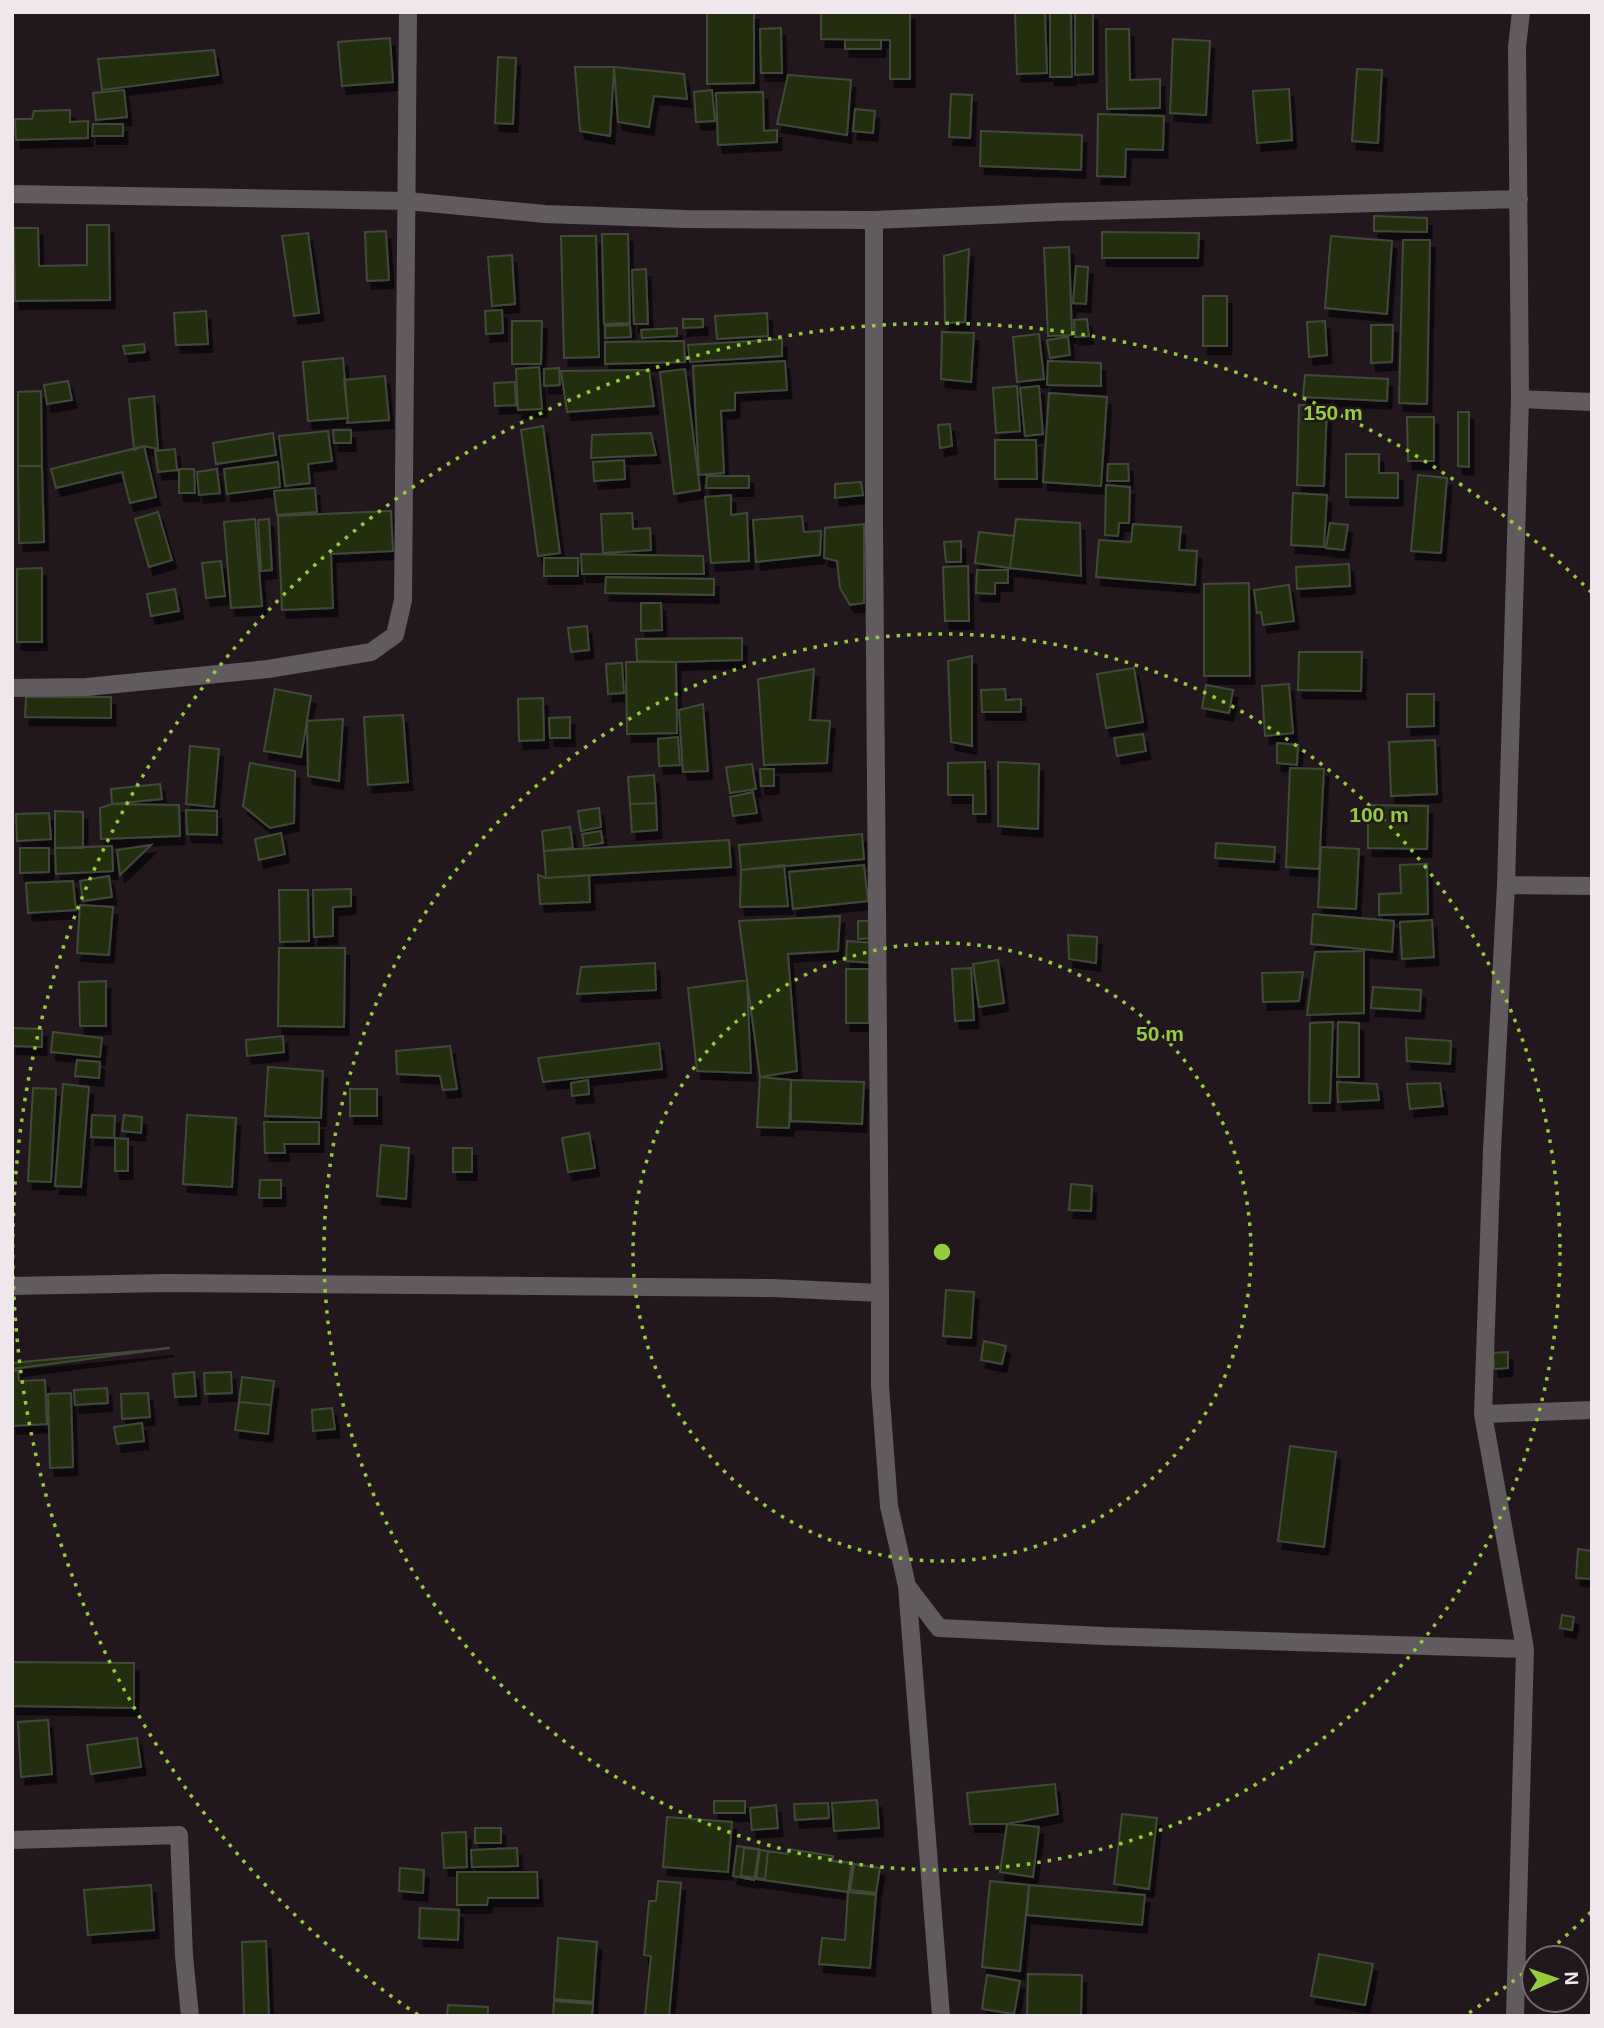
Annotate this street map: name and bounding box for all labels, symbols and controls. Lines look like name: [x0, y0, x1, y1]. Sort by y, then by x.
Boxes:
text: 150 m: [1303, 401, 1363, 424]
text: 100 m: [1349, 803, 1409, 826]
text: 50 m: [1136, 1022, 1184, 1045]
centre of rings: [930, 1240, 954, 1264]
north arrow: [1520, 1944, 1590, 2014]
text: N: [1561, 1971, 1582, 1986]

